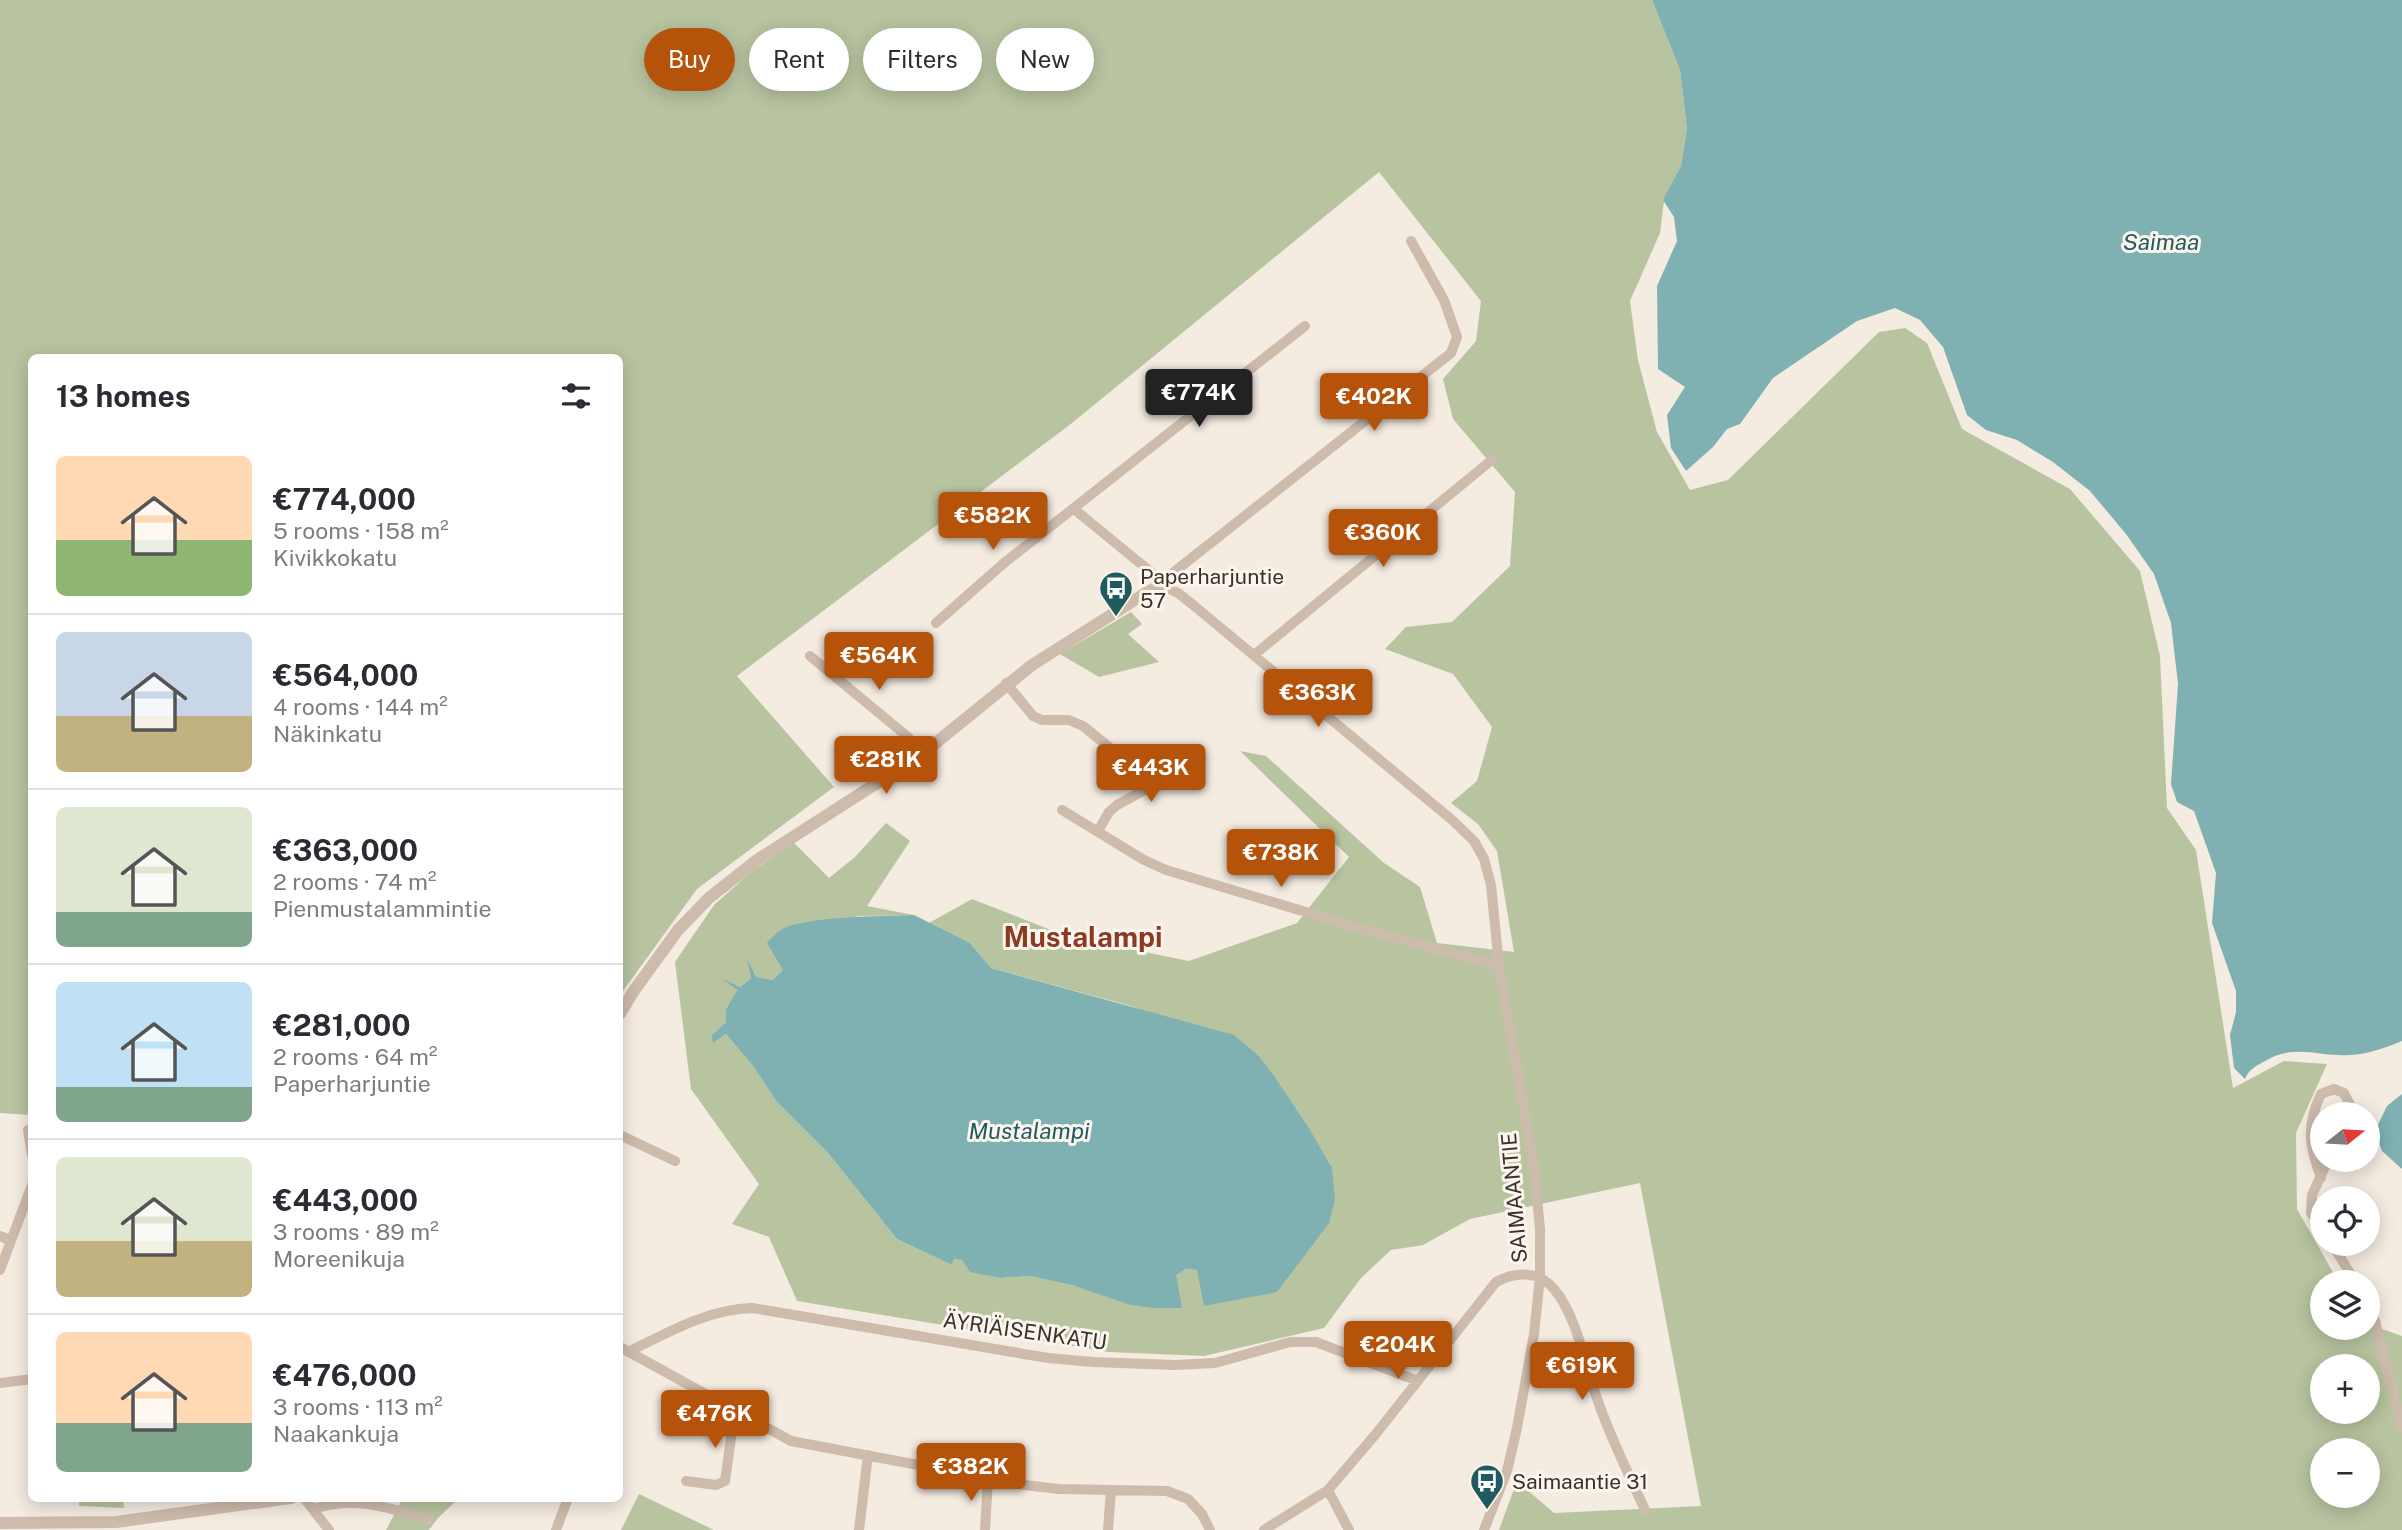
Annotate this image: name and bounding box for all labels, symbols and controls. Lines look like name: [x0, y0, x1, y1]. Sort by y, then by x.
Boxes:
chip: Buy: [644, 28, 735, 91]
chip: Rent: [749, 28, 849, 91]
chip: Filters: [863, 28, 982, 91]
chip: New: [996, 28, 1094, 91]
water label: Saimaa: [2123, 228, 2199, 255]
pin: €774K: [1150, 370, 1248, 429]
pin: €402K: [1325, 374, 1423, 433]
icon: filters: [557, 377, 595, 415]
text: 13 homes: [56, 378, 191, 414]
text: €774K: [1161, 378, 1237, 405]
text: €402K: [1336, 382, 1412, 409]
text: €774,000: [273, 481, 416, 517]
icon: home: [112, 484, 196, 568]
pin: €582K: [944, 492, 1042, 552]
text: €582K: [954, 501, 1032, 528]
pin: €360K: [1334, 510, 1432, 569]
text: 5 rooms · 158 m²: [273, 517, 449, 544]
text: €360K: [1345, 518, 1421, 545]
text: Kivikkokatu: [273, 544, 397, 571]
place label: Paperharjuntie 57: [1140, 564, 1284, 613]
bus stop icon: Paperharjuntie 57: [1097, 569, 1135, 618]
pin: €564K: [830, 632, 928, 692]
text: €564K: [840, 641, 918, 668]
text: €564,000: [273, 657, 418, 693]
icon: home: [112, 660, 196, 744]
pin: €363K: [1269, 670, 1367, 729]
text: €363K: [1279, 678, 1357, 705]
text: 4 rooms · 144 m²: [273, 693, 448, 720]
text: Näkinkatu: [273, 720, 382, 747]
pin: €281K: [837, 736, 935, 796]
pin: €443K: [1102, 744, 1200, 804]
text: €281K: [850, 745, 922, 772]
text: €443K: [1113, 753, 1189, 780]
pin: €738K: [1232, 830, 1330, 889]
text: €363,000: [273, 832, 418, 868]
icon: home: [112, 835, 196, 919]
text: €738K: [1243, 838, 1319, 865]
text: 2 rooms · 74 m²: [273, 868, 436, 895]
text: Pienmustalammintie: [273, 895, 492, 922]
district label: Mustalampi: [1004, 920, 1163, 953]
text: €281,000: [273, 1007, 411, 1043]
icon: home: [112, 1010, 196, 1094]
text: 2 rooms · 64 m²: [273, 1043, 437, 1070]
text: Paperharjuntie: [273, 1070, 431, 1097]
north arrow: [2310, 1102, 2380, 1172]
map controls: [2310, 1102, 2380, 1508]
water label: Mustalampi: [968, 1117, 1090, 1144]
street label: SAIMAANTIE: [1496, 1132, 1532, 1264]
text: €443,000: [273, 1182, 418, 1218]
icon: home: [112, 1185, 196, 1269]
button: locate: [2310, 1186, 2380, 1256]
text: 3 rooms · 89 m²: [273, 1218, 439, 1245]
text: Moreenikuja: [273, 1245, 405, 1272]
button: layers: [2310, 1270, 2380, 1340]
street label: ÄYRIÄISENKATU: [942, 1307, 1108, 1355]
pin: €204K: [1349, 1322, 1447, 1381]
text: €204K: [1360, 1330, 1436, 1357]
pin: €619K: [1533, 1342, 1631, 1402]
text: €619K: [1546, 1351, 1618, 1378]
button: +: [2310, 1354, 2380, 1424]
text: €476,000: [273, 1357, 417, 1393]
icon: home: [112, 1360, 196, 1444]
pin: €476K: [666, 1390, 764, 1450]
text: 3 rooms · 113 m²: [273, 1393, 443, 1420]
text: €476K: [677, 1399, 753, 1426]
text: Naakankuja: [273, 1420, 399, 1447]
button: −: [2310, 1438, 2380, 1508]
pin: €382K: [922, 1444, 1020, 1503]
text: €382K: [933, 1452, 1009, 1479]
bus stop icon: Saimaantie 31: [1468, 1462, 1506, 1511]
place label: Saimaantie 31: [1512, 1469, 1648, 1494]

